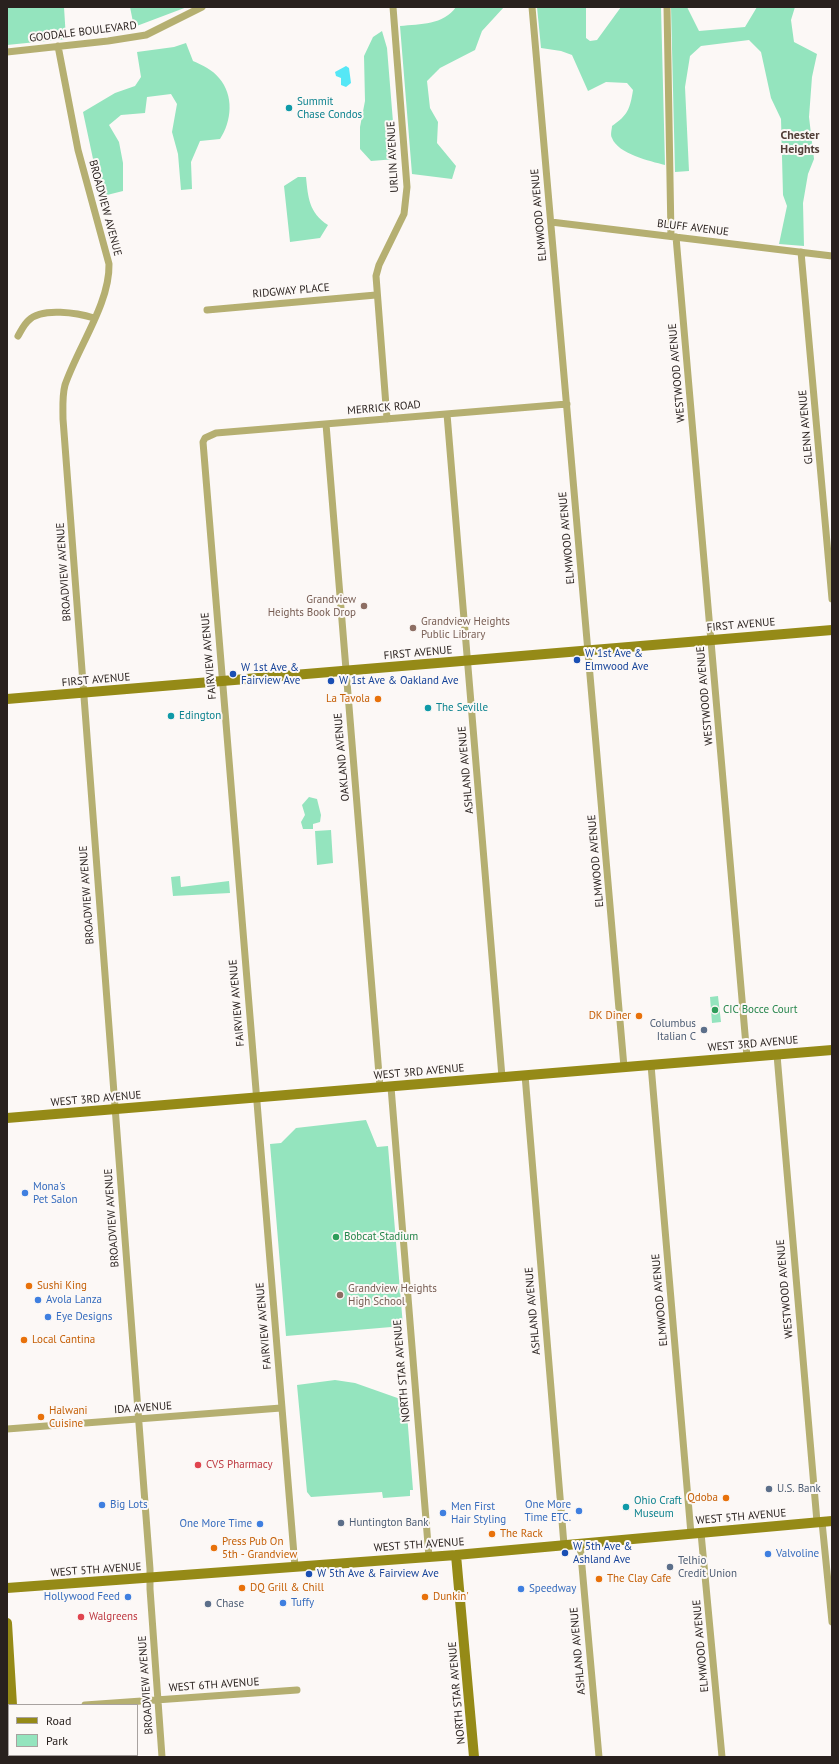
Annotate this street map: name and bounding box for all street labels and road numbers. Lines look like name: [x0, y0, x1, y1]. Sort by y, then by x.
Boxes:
street label: GOODALE BOULEVARD: [28, 19, 138, 45]
street label: URLIN AVENUE: [385, 121, 401, 193]
street label: BROADVIEW AVENUE: [86, 158, 124, 258]
street label: ELMWOOD AVENUE: [528, 168, 550, 262]
street label: BLUFF AVENUE: [656, 217, 730, 239]
street label: RIDGWAY PLACE: [252, 281, 330, 301]
street label: WESTWOOD AVENUE: [666, 323, 688, 423]
street label: GLENN AVENUE: [796, 389, 816, 465]
street label: MERRICK ROAD: [347, 398, 421, 418]
street label: ELMWOOD AVENUE: [556, 491, 578, 585]
street label: BROADVIEW AVENUE: [54, 522, 74, 622]
street label: FAIRVIEW AVENUE: [199, 612, 219, 700]
street label: FIRST AVENUE: [706, 615, 776, 635]
street label: FIRST AVENUE: [383, 643, 453, 663]
street label: WESTWOOD AVENUE: [694, 646, 716, 746]
street label: FIRST AVENUE: [61, 670, 131, 690]
street label: OAKLAND AVENUE: [332, 712, 352, 802]
street label: ASHLAND AVENUE: [456, 726, 476, 814]
street label: ELMWOOD AVENUE: [585, 814, 607, 908]
street label: BROADVIEW AVENUE: [77, 845, 97, 945]
street label: FAIRVIEW AVENUE: [227, 959, 247, 1047]
street label: WEST 3RD AVENUE: [707, 1033, 799, 1055]
street label: WEST 3RD AVENUE: [373, 1061, 465, 1083]
street label: WEST 3RD AVENUE: [50, 1088, 142, 1110]
street label: BROADVIEW AVENUE: [102, 1168, 122, 1268]
street label: WESTWOOD AVENUE: [774, 1239, 796, 1339]
street label: ELMWOOD AVENUE: [649, 1253, 671, 1347]
street label: ASHLAND AVENUE: [523, 1267, 543, 1355]
street label: FAIRVIEW AVENUE: [254, 1282, 274, 1370]
street label: NORTH STAR AVENUE: [391, 1319, 413, 1423]
street label: IDA AVENUE: [114, 1399, 172, 1417]
street label: WEST 5TH AVENUE: [695, 1506, 787, 1528]
street label: WEST 5TH AVENUE: [373, 1535, 465, 1555]
street label: WEST 5TH AVENUE: [50, 1560, 142, 1580]
street label: ELMWOOD AVENUE: [690, 1599, 712, 1693]
street label: ASHLAND AVENUE: [568, 1607, 588, 1695]
street label: BROADVIEW AVENUE: [136, 1635, 156, 1735]
street label: NORTH STAR AVENUE: [446, 1641, 468, 1745]
street label: WEST 6TH AVENUE: [168, 1675, 260, 1695]

